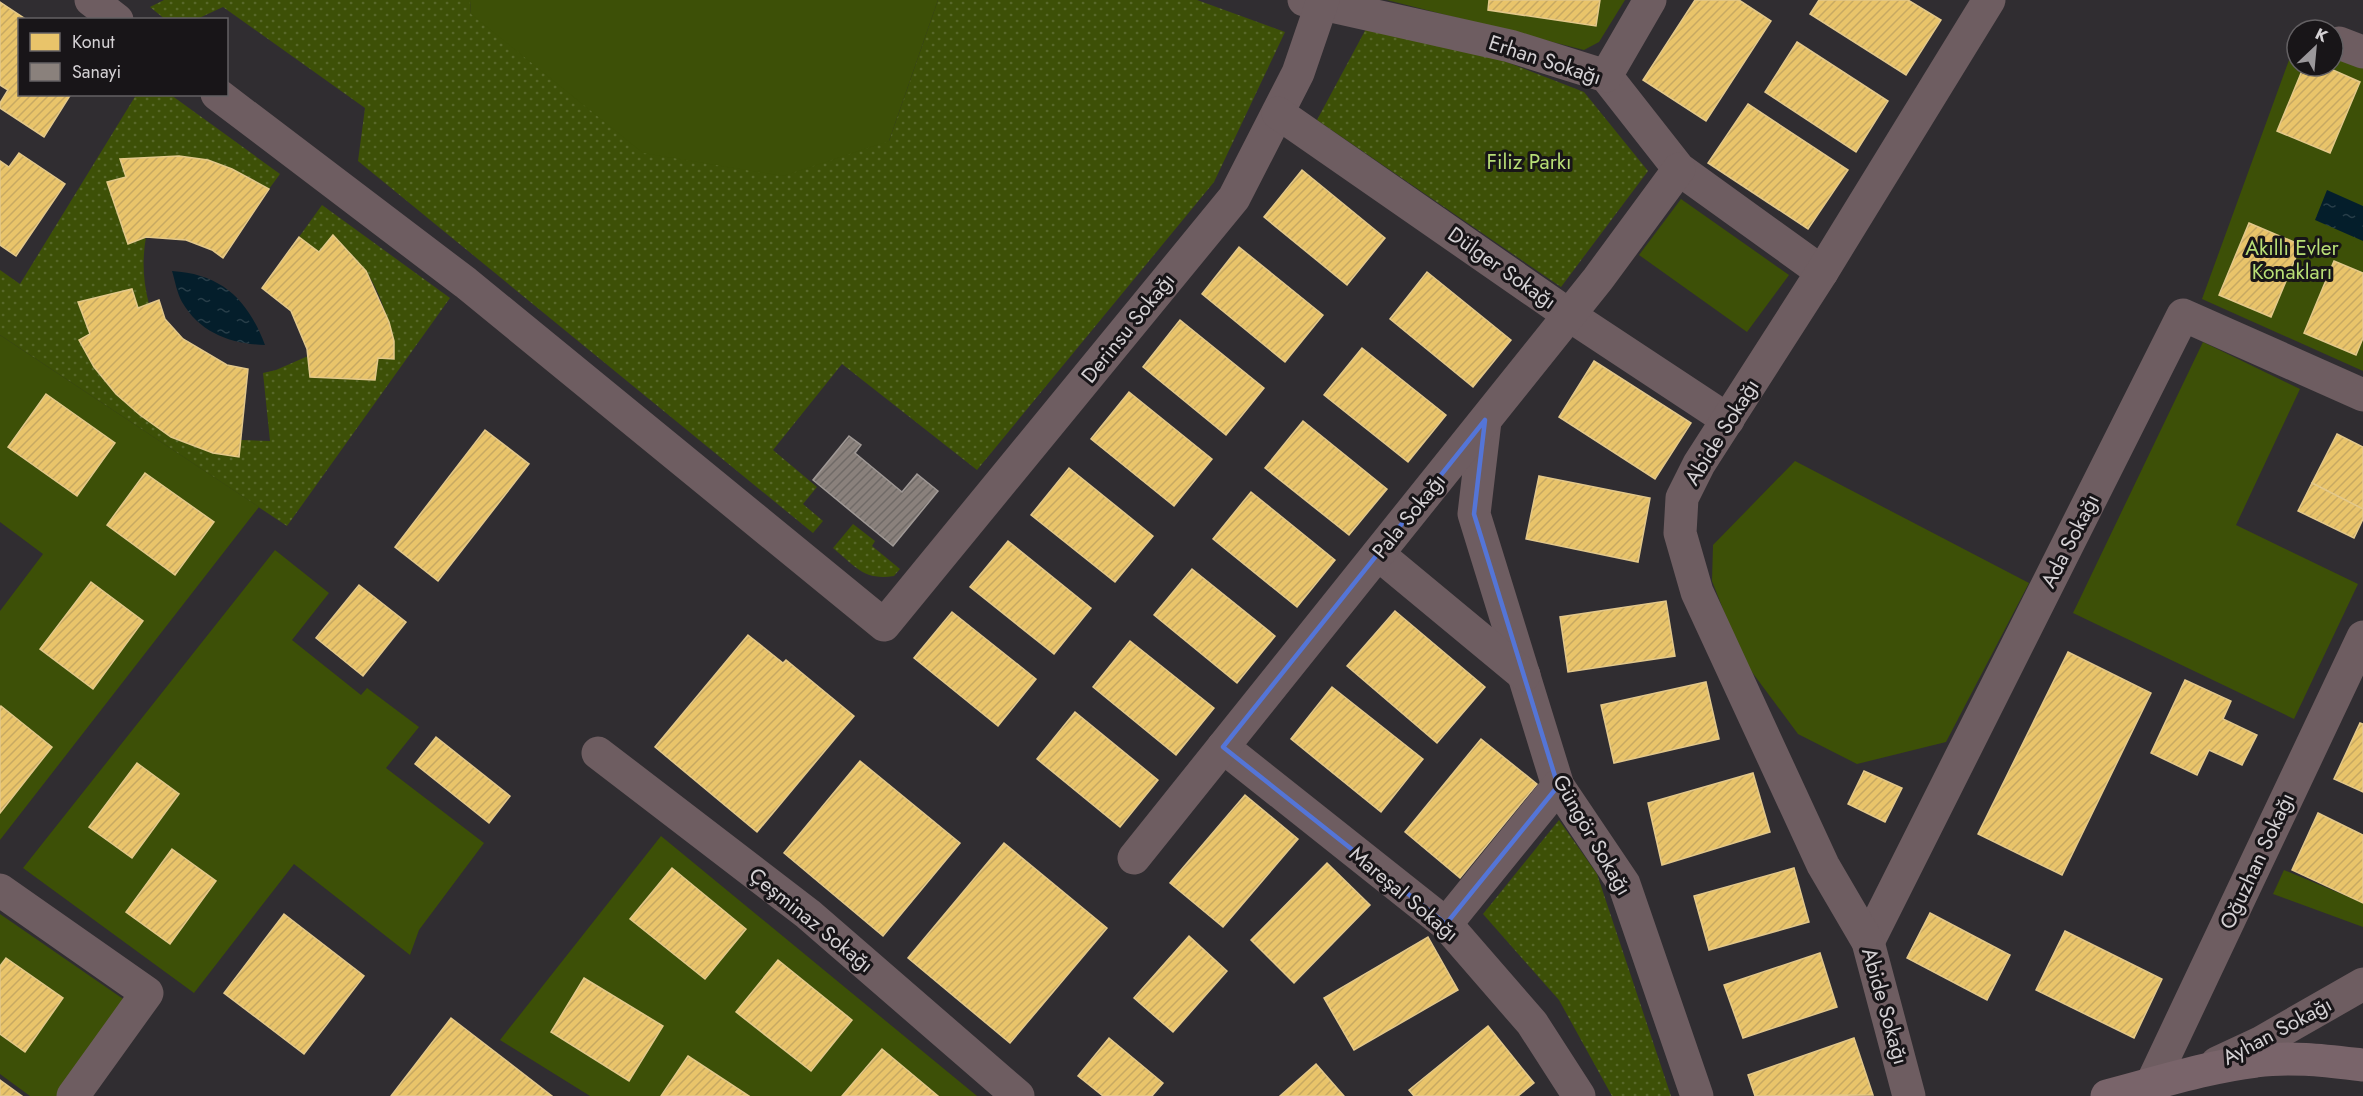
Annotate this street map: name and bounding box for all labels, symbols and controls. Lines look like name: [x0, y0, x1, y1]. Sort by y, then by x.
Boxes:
legend: [18, 18, 228, 96]
north arrow: [2285, 18, 2345, 78]
text: K: [2311, 22, 2332, 48]
street label: Erhan Sokağı: [1485, 28, 1605, 92]
text: Konut: [72, 29, 115, 55]
text: Sanayi: [72, 59, 121, 85]
park label: Filiz Parkı: [1486, 147, 1572, 177]
street label: Dülger Sokağı: [1442, 220, 1562, 316]
park label: Akıllı Evler Konakları: [2245, 233, 2340, 287]
street label: Derinsu Sokağı: [1074, 266, 1182, 390]
street label: Abide Sokağı: [1677, 373, 1767, 491]
street label: Pala Sokağı: [1365, 467, 1453, 565]
street label: Ada Sokağı: [2033, 489, 2107, 593]
street label: Güngör Sokağı: [1545, 769, 1639, 901]
street label: Oğuzhan Sokağı: [2212, 788, 2302, 934]
street label: Mareşal Sokağı: [1343, 839, 1465, 949]
street label: Çeşminaz Sokağı: [742, 860, 880, 980]
street label: Abide Sokağı: [1854, 944, 1916, 1068]
street label: Ayhan Sokağı: [2217, 990, 2337, 1072]

